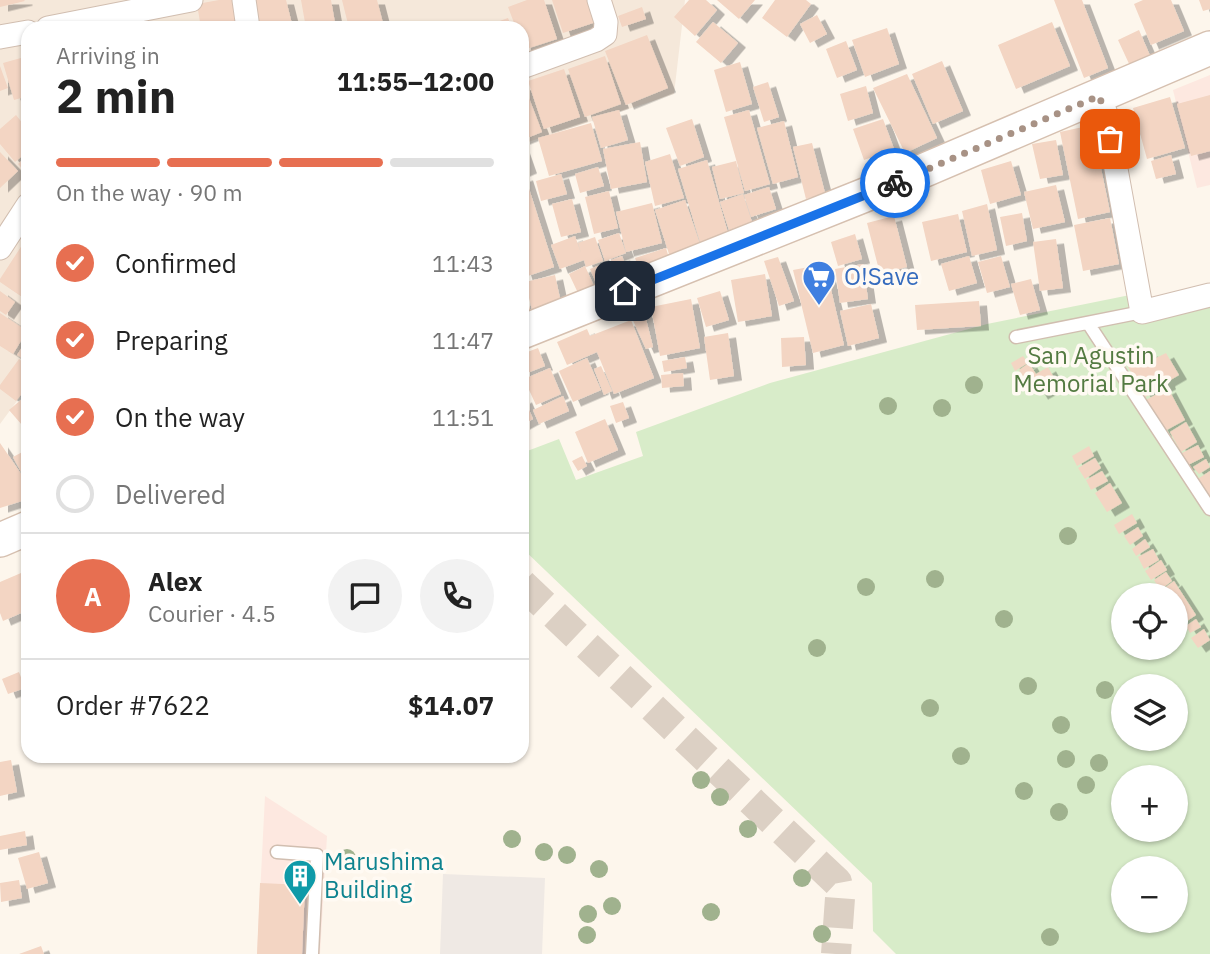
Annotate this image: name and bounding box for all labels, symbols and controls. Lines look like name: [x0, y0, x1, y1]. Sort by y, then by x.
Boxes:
text: Arriving in: [56, 40, 160, 70]
text: 11:55–12:00: [337, 64, 494, 98]
text: 2 min: [56, 66, 176, 126]
pin: [1080, 109, 1140, 169]
icon: bag: [1091, 120, 1129, 158]
courier: [860, 148, 930, 218]
icon: bike: [876, 164, 914, 202]
text: On the way · 90 m: [56, 177, 243, 207]
icon: check: [56, 244, 94, 282]
text: Confirmed: [115, 246, 237, 280]
text: 11:43: [432, 248, 494, 278]
supermarket icon: O!Save: [800, 258, 838, 307]
place label: O!Save: [844, 260, 919, 292]
pin: [595, 261, 655, 321]
icon: home: [606, 272, 644, 310]
icon: check: [56, 321, 94, 359]
text: Preparing: [115, 323, 228, 357]
text: 11:47: [432, 325, 494, 355]
park label: San Agustin Memorial Park: [1013, 339, 1169, 399]
icon: check: [56, 398, 94, 436]
text: On the way: [115, 400, 245, 434]
text: 11:51: [432, 402, 494, 432]
text: Delivered: [115, 477, 226, 511]
button: chat: [328, 559, 402, 633]
button: phone: [420, 559, 494, 633]
text: Alex: [148, 564, 202, 598]
text: A: [84, 579, 102, 613]
map controls: [1111, 583, 1188, 933]
button: locate: [1111, 583, 1188, 660]
text: Courier · 4.5: [148, 598, 276, 628]
button: layers: [1111, 674, 1188, 751]
text: Order #7622: [56, 688, 210, 722]
text: $14.07: [408, 688, 494, 722]
button: +: [1111, 765, 1188, 842]
place label: Marushima Building: [324, 845, 444, 905]
button: −: [1111, 856, 1188, 933]
building icon: Marushima Building: [281, 857, 319, 906]

